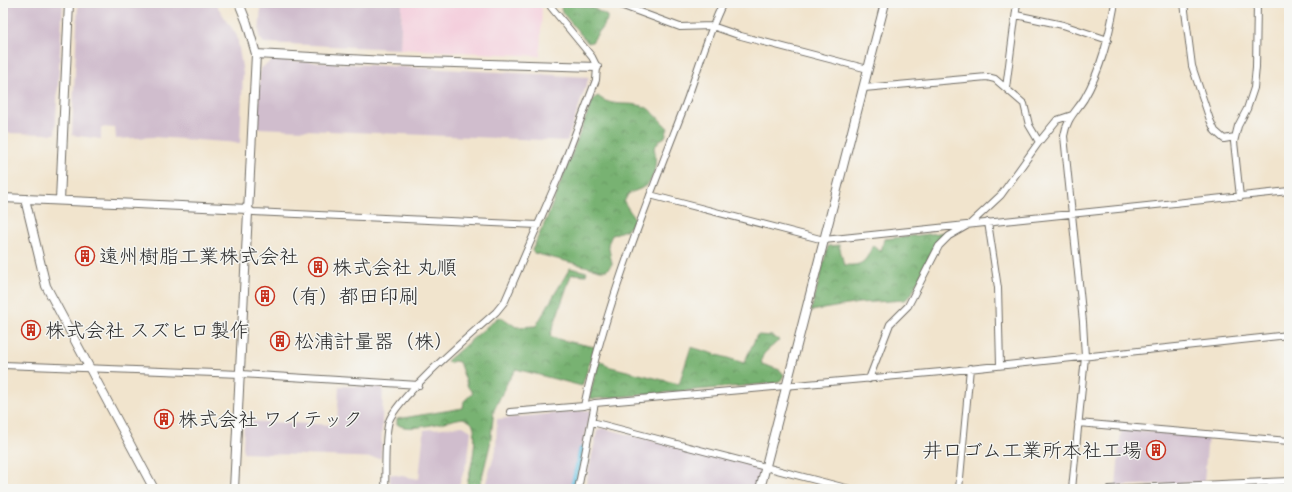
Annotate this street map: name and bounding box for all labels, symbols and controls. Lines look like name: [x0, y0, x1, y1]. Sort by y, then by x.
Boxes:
place label: 遠州樹脂工業株式会社: [99, 244, 299, 269]
building icon: 遠州樹脂工業株式会社: [74, 245, 96, 267]
place label: 株式会社 丸順: [332, 255, 457, 280]
building icon: 株式会社 丸順: [307, 256, 329, 278]
place label: （有）都田印刷: [279, 284, 419, 309]
building icon: （有）都田印刷: [254, 285, 276, 307]
place label: 株式会社 スズヒロ製作: [45, 318, 250, 343]
building icon: 株式会社 スズヒロ製作: [20, 319, 42, 341]
place label: 松浦計量器（株）: [294, 329, 454, 354]
building icon: 松浦計量器（株）: [269, 330, 291, 352]
place label: 株式会社 ワイテック: [178, 407, 363, 432]
building icon: 株式会社 ワイテック: [153, 408, 175, 430]
place label: 井口ゴム工業所本社工場: [922, 438, 1142, 463]
building icon: 井口ゴム工業所本社工場: [1145, 439, 1167, 461]

